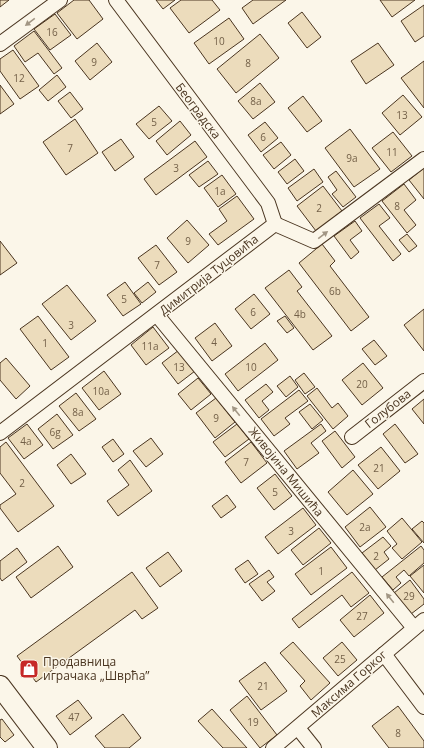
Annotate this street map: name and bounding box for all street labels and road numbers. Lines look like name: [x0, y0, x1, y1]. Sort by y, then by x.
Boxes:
street label: Београдска: [172, 79, 225, 142]
street label: Димитрија Туцовића: [156, 230, 262, 319]
street label: Голубова: [361, 385, 414, 432]
street label: Живојина Мишића: [245, 423, 328, 520]
street label: Максима Горког: [307, 646, 390, 721]

